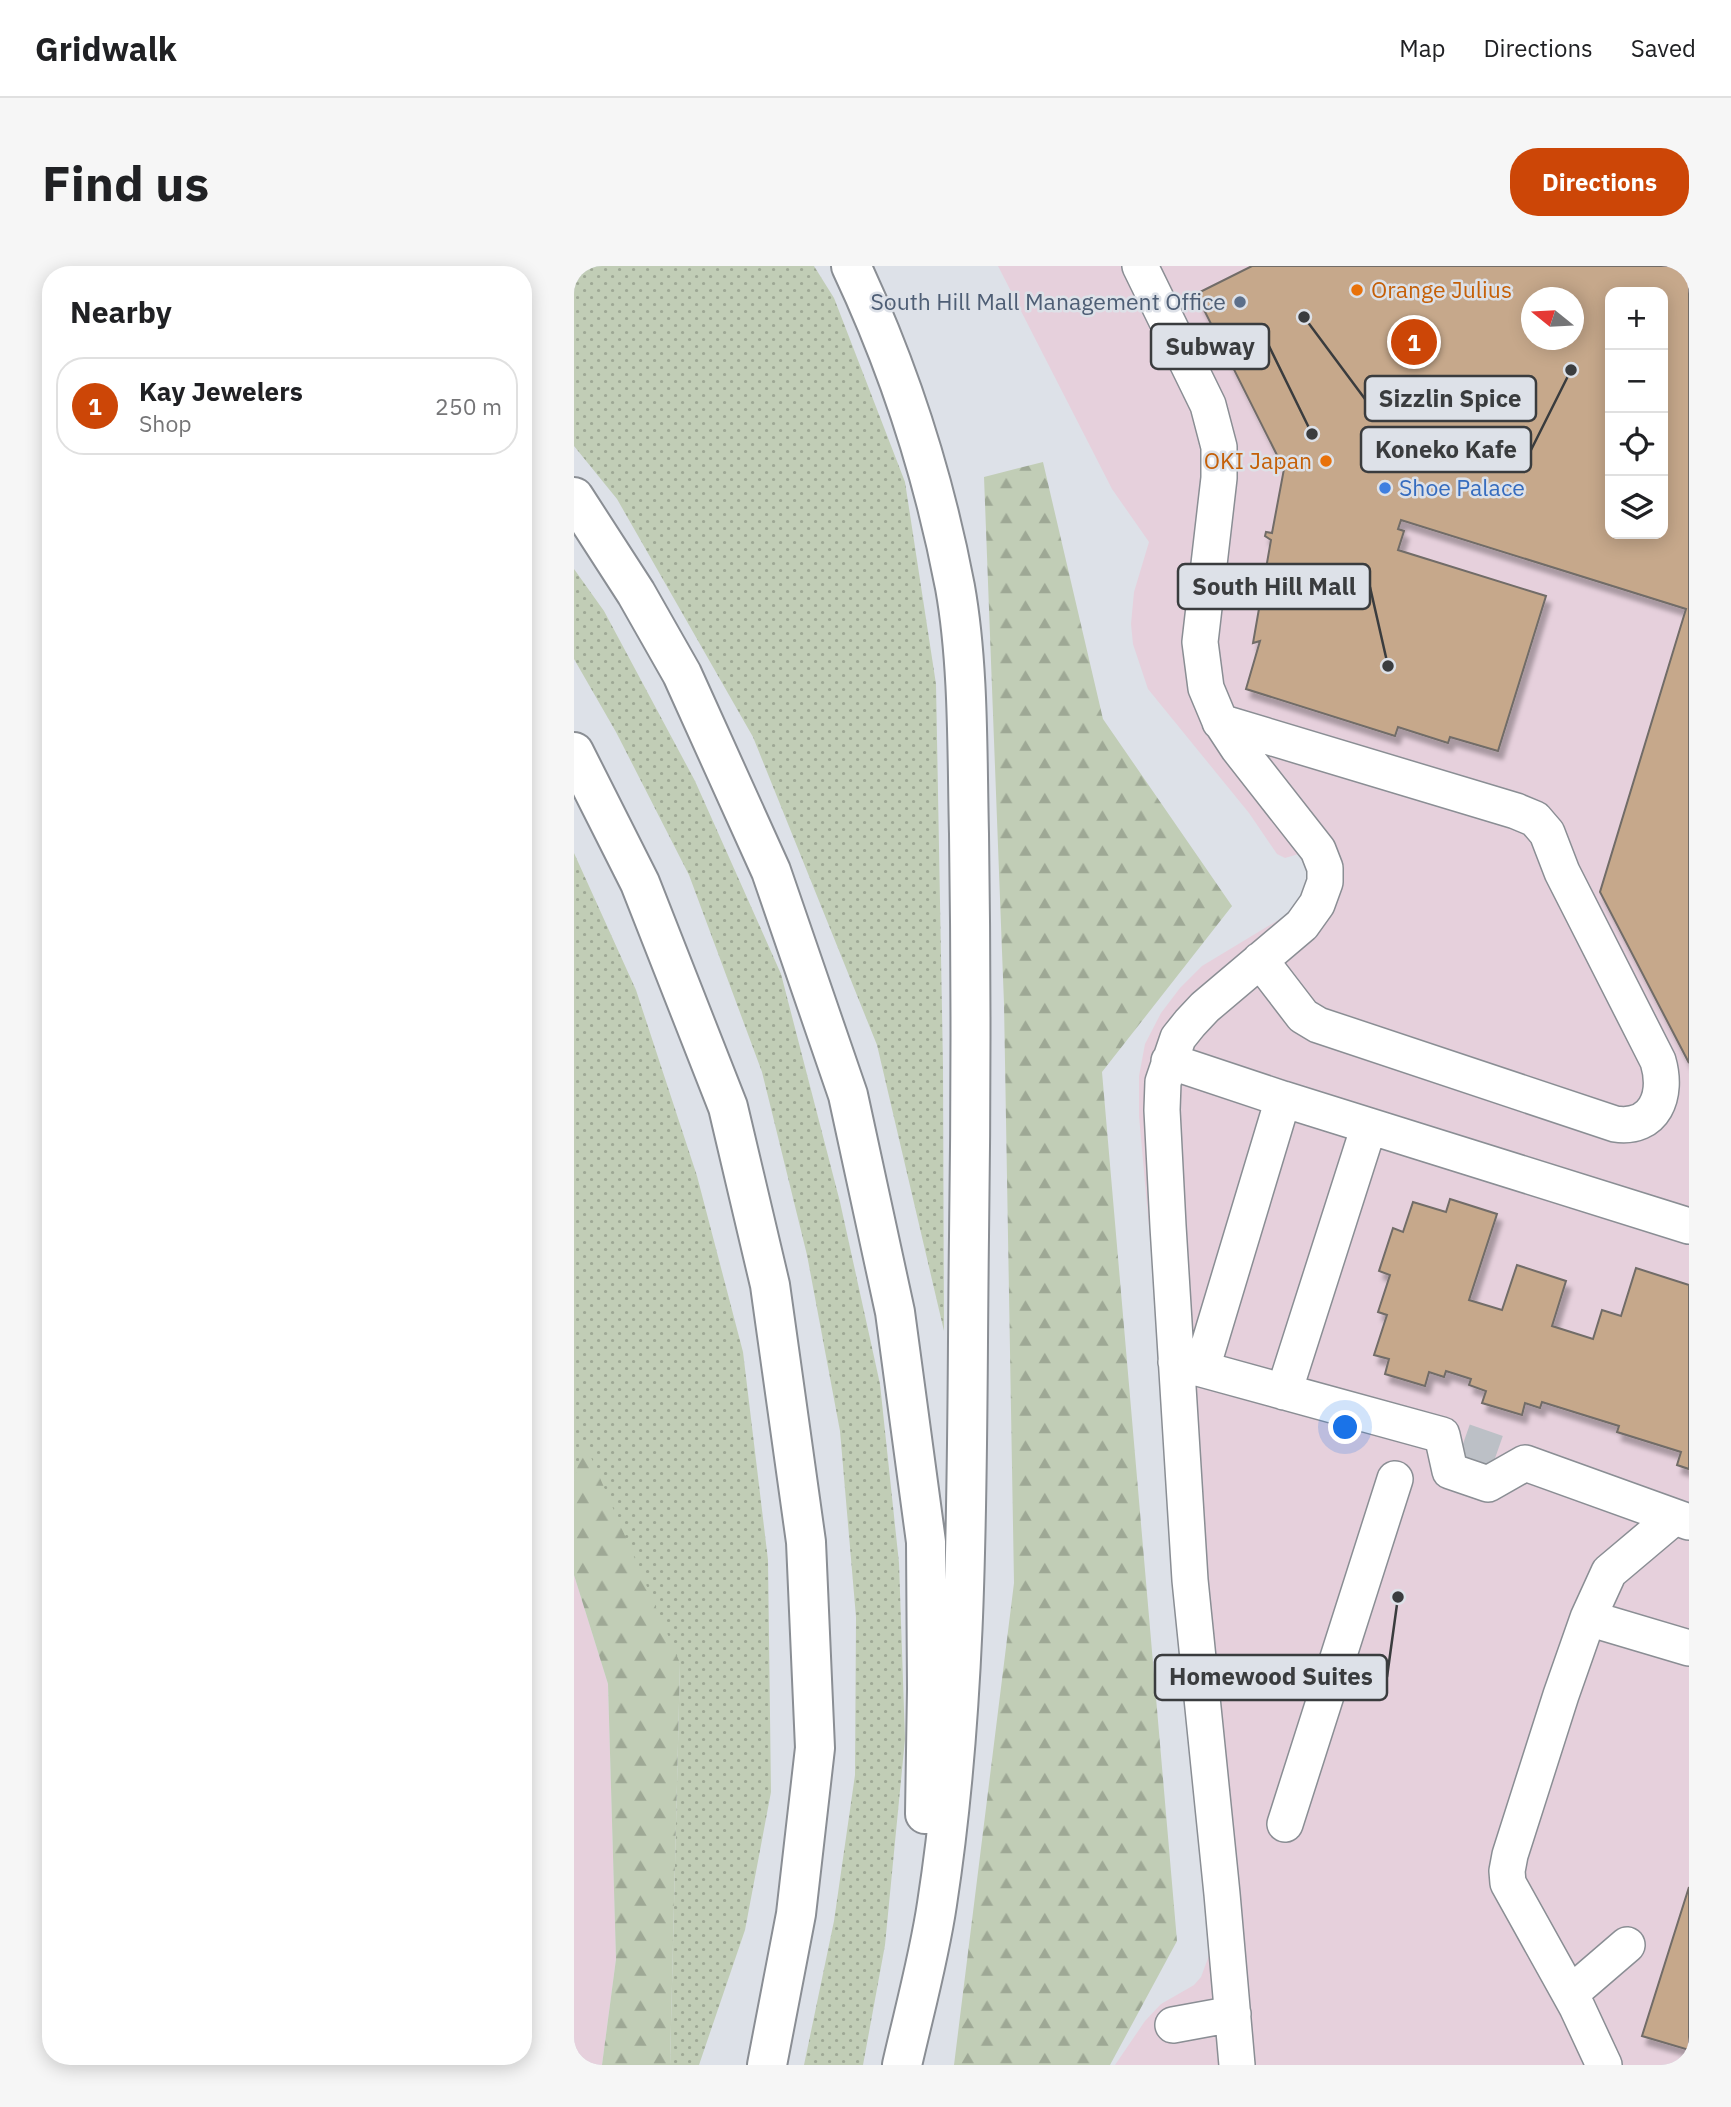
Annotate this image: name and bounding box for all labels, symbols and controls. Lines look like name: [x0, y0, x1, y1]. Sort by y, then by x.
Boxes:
text: Gridwalk: [35, 27, 177, 70]
text: Map: [1399, 32, 1445, 64]
text: Directions: [1483, 32, 1593, 64]
text: Saved: [1631, 32, 1696, 64]
button: Directions: [1510, 148, 1689, 216]
text: Find us: [42, 151, 209, 214]
place label: Orange Julius: [1371, 274, 1512, 304]
marker: Orange Julius: [1349, 282, 1365, 298]
place label: South Hill Mall Management Office: [870, 286, 1226, 316]
north arrow: [1521, 287, 1584, 350]
map controls: [1605, 287, 1668, 539]
button: +: [1605, 287, 1668, 350]
text: Nearby: [70, 292, 172, 331]
marker: South Hill Mall Management Office: [1232, 294, 1248, 310]
pin: 1: [1391, 316, 1437, 368]
callout: Subway: [1151, 324, 1269, 369]
text: Subway: [1165, 330, 1255, 362]
button: −: [1605, 350, 1668, 413]
text: Kay Jewelers: [139, 374, 303, 408]
callout: Sizzlin Spice: [1365, 376, 1536, 421]
text: Sizzlin Spice: [1378, 382, 1522, 414]
text: 1: [88, 391, 102, 421]
text: 250 m: [435, 391, 502, 421]
text: Shop: [139, 408, 192, 438]
button: locate: [1605, 413, 1668, 476]
callout: Koneko Kafe: [1361, 427, 1531, 472]
text: Koneko Kafe: [1375, 433, 1517, 465]
place label: OKI Japan: [1204, 445, 1312, 475]
marker: OKI Japan: [1318, 453, 1334, 469]
place label: Shoe Palace: [1399, 472, 1525, 502]
button: layers: [1605, 476, 1668, 539]
marker: Shoe Palace: [1377, 480, 1393, 496]
callout: South Hill Mall: [1178, 564, 1370, 609]
text: South Hill Mall: [1192, 570, 1356, 602]
your location: [1328, 1410, 1362, 1444]
callout: Homewood Suites: [1155, 1655, 1387, 1700]
text: Homewood Suites: [1169, 1660, 1373, 1692]

